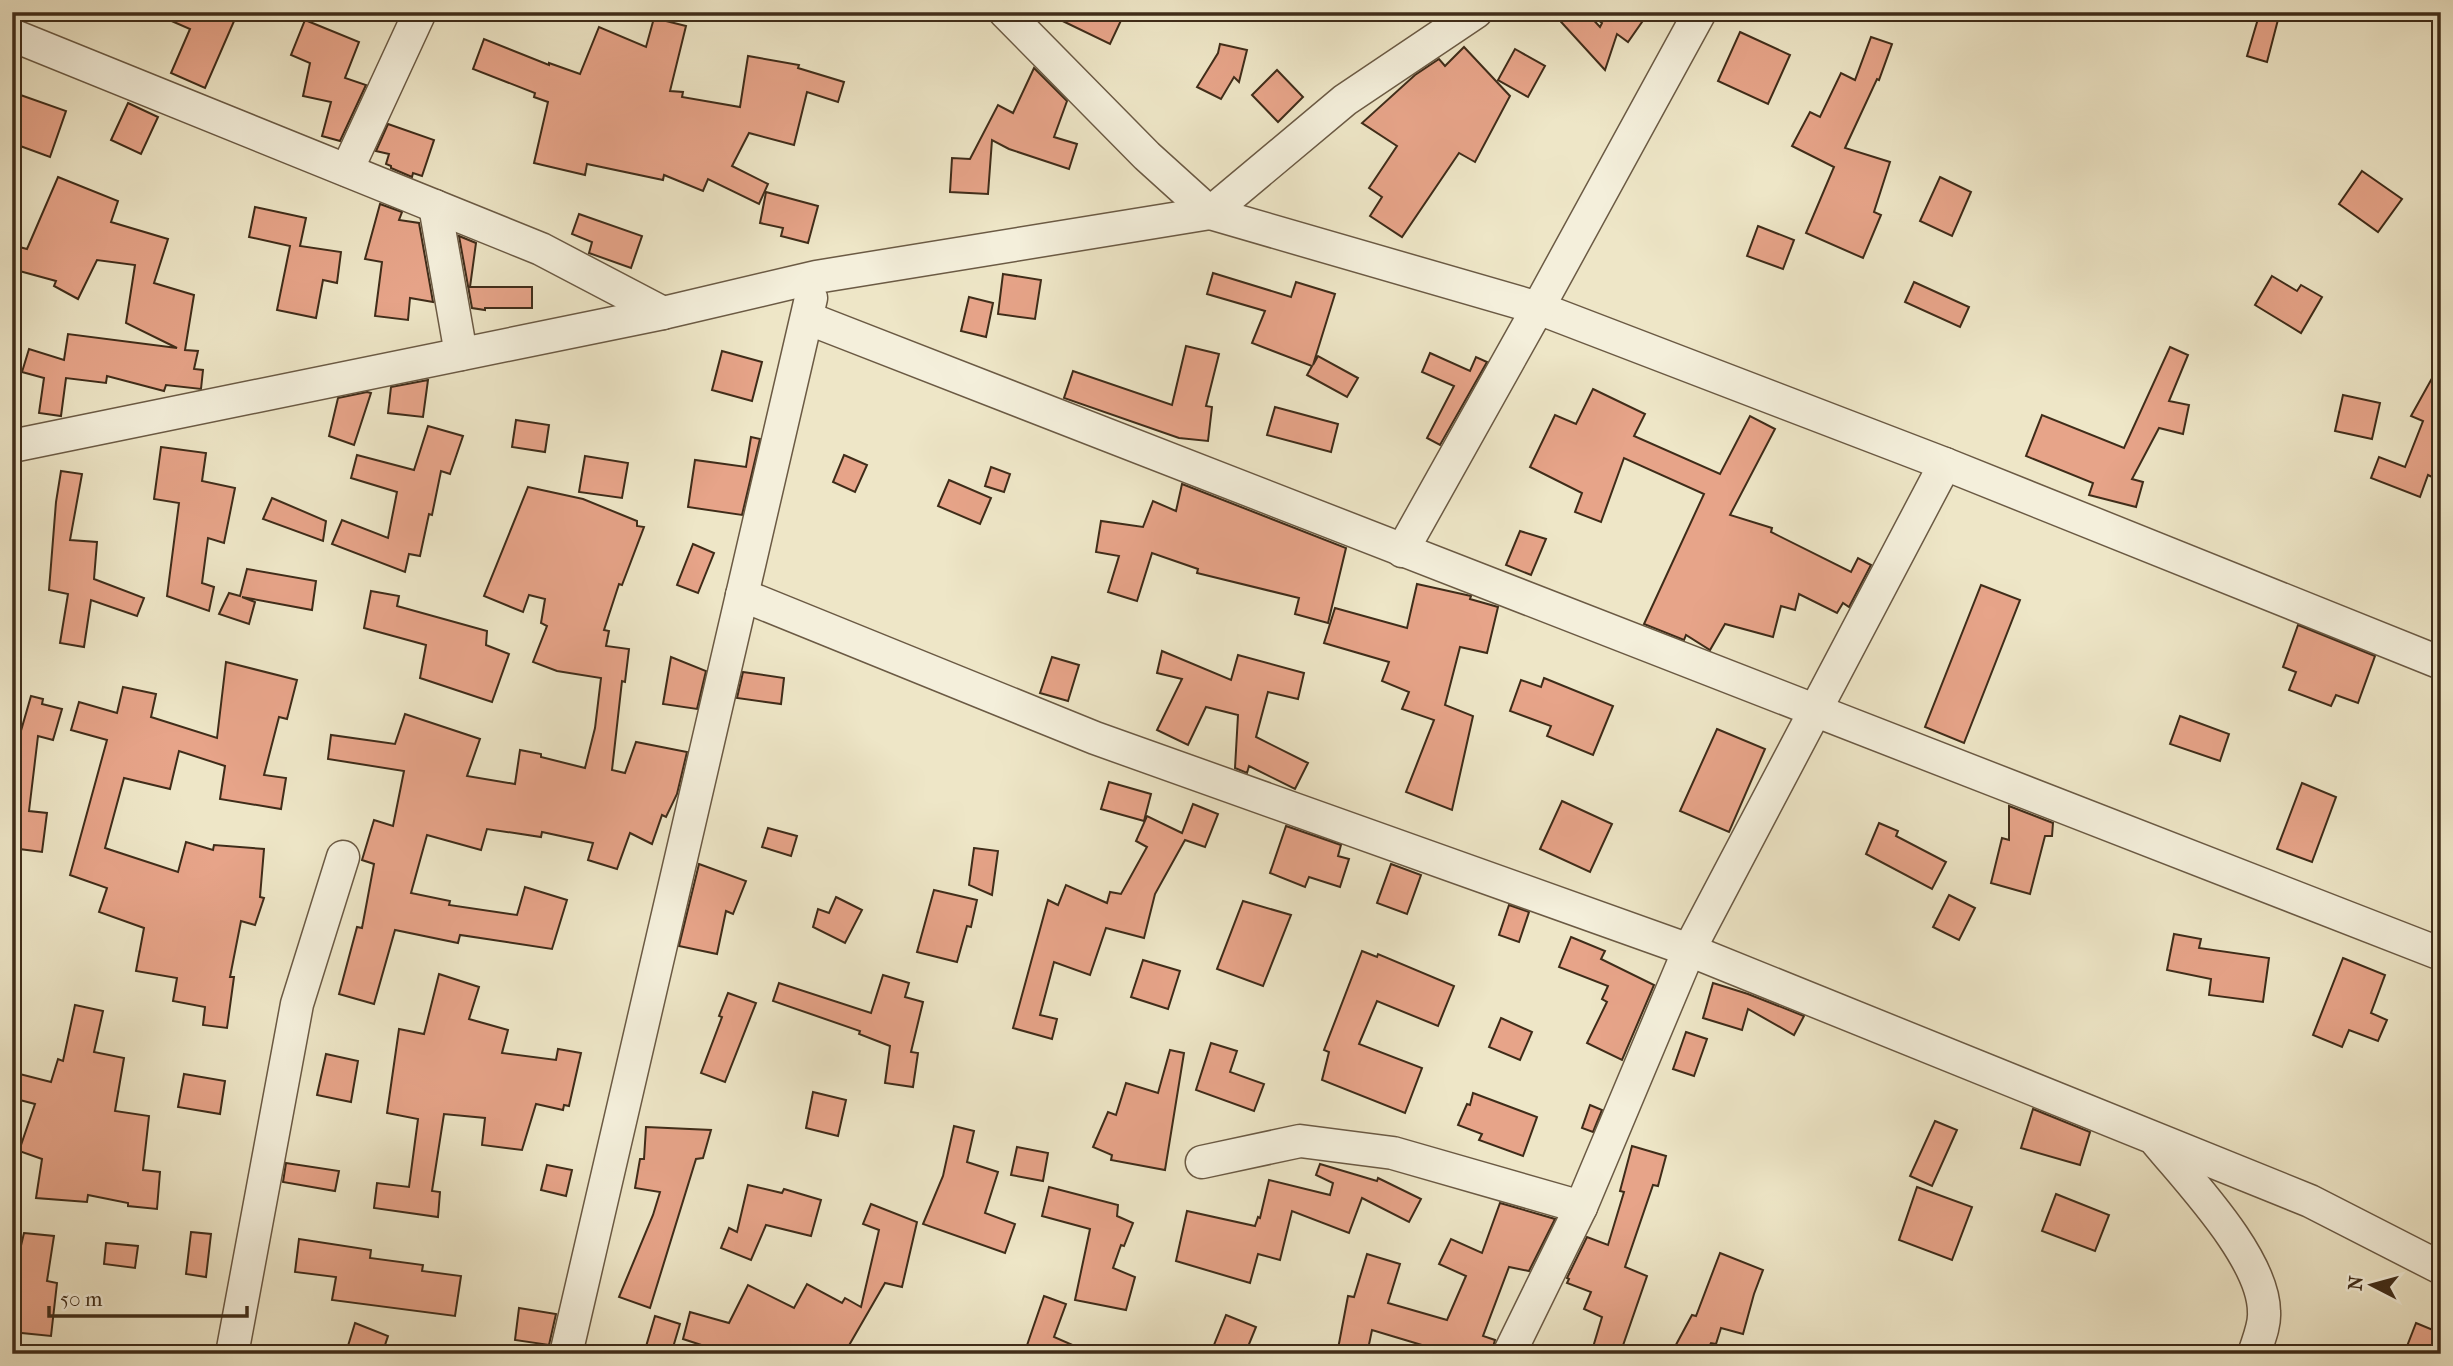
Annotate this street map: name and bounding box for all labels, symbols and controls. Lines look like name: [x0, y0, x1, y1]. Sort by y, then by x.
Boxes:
north arrow: [2338, 1250, 2408, 1320]
text: N: [2344, 1274, 2368, 1292]
scale bar: [49, 1275, 247, 1319]
text: 50 m: [60, 1287, 103, 1311]

